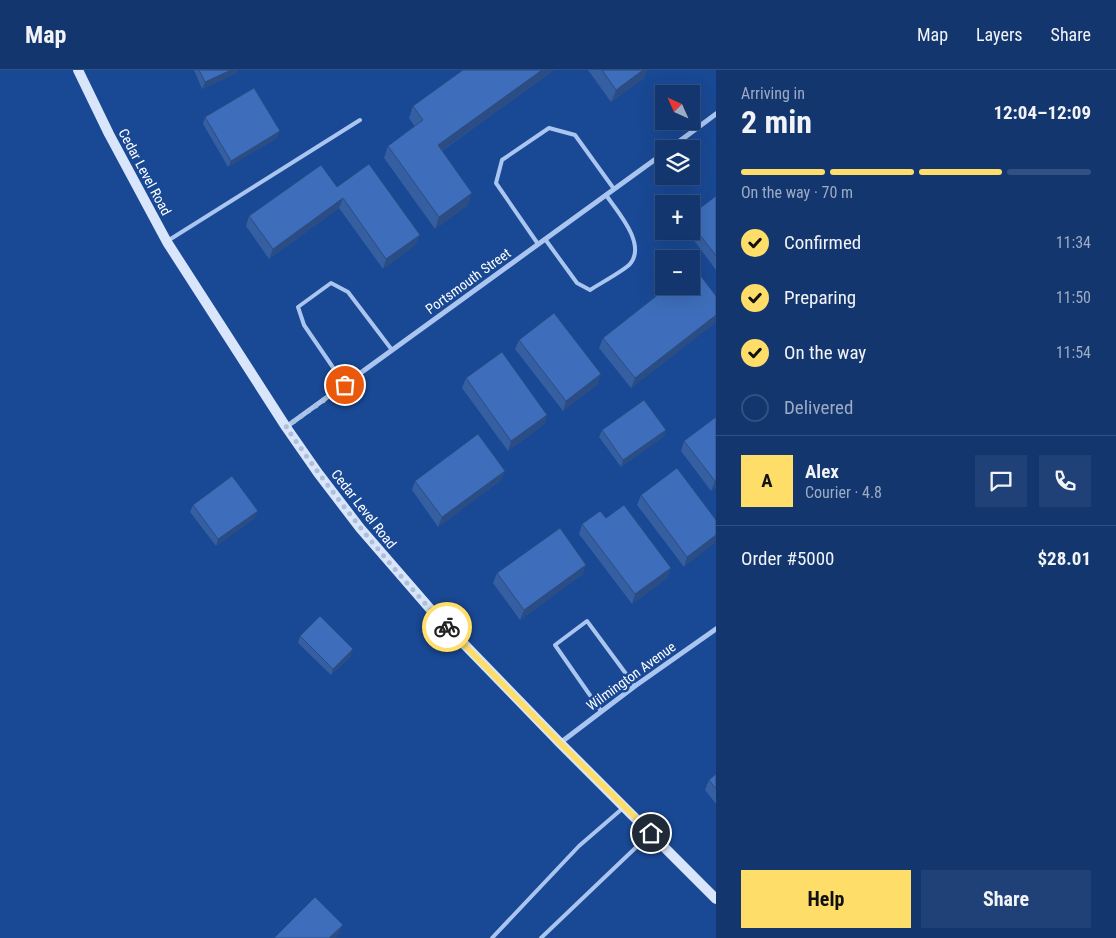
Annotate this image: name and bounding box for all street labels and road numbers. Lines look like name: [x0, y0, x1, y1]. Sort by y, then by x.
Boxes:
street label: Cedar Level Road: [115, 126, 175, 218]
street label: Portsmouth Street: [422, 245, 514, 317]
street label: Cedar Level Road: [328, 466, 400, 552]
street label: Wilmington Avenue: [583, 638, 679, 714]

